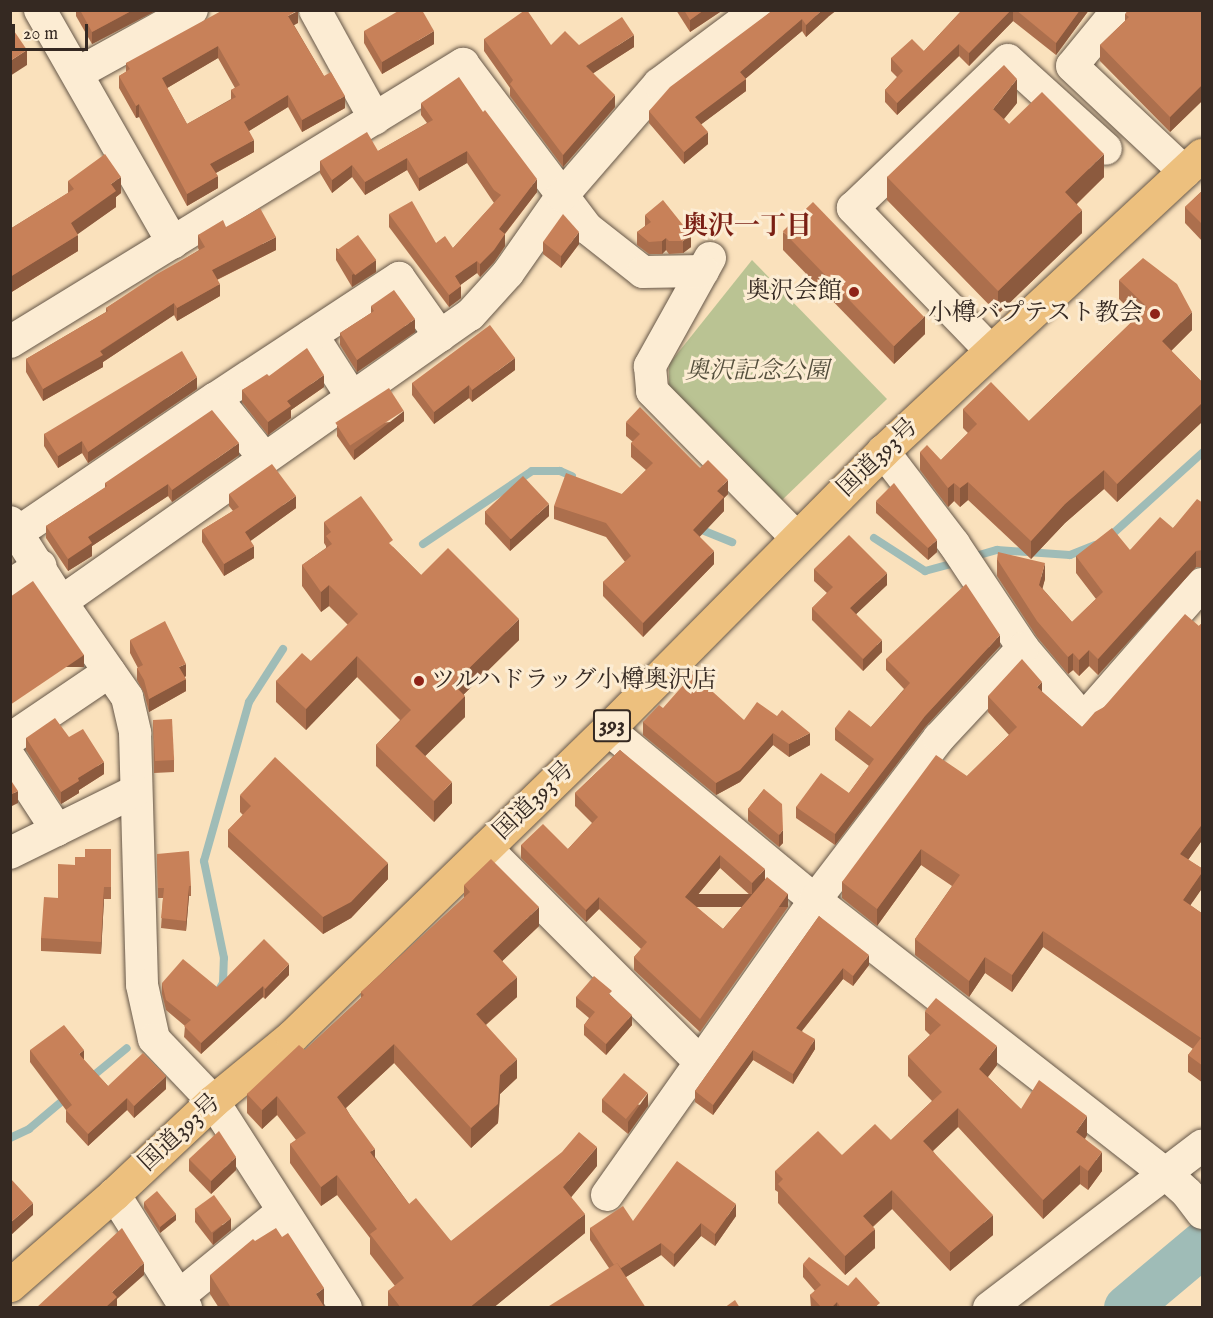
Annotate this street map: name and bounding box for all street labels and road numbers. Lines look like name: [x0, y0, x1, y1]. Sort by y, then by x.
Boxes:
street label: 国道393号: [832, 413, 924, 503]
road number: 393: [592, 707, 632, 745]
street label: 国道393号: [488, 756, 580, 846]
street label: 国道393号: [133, 1088, 227, 1178]

